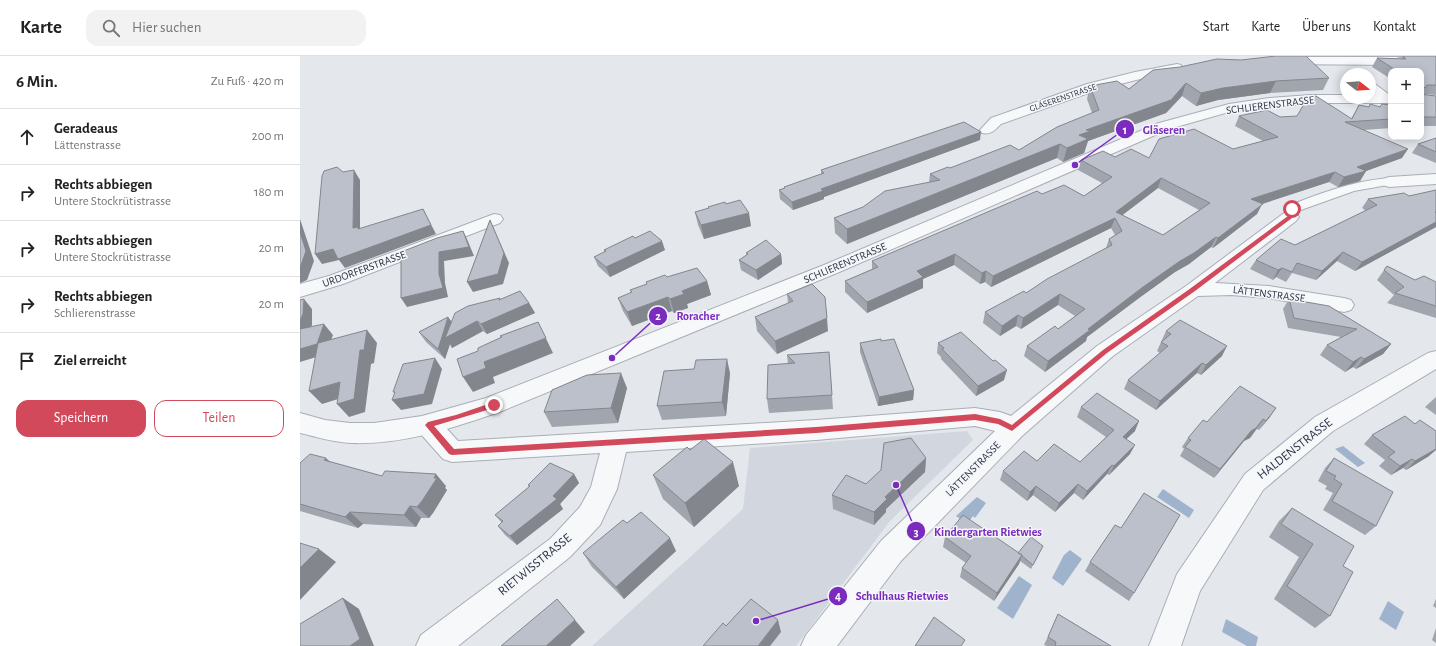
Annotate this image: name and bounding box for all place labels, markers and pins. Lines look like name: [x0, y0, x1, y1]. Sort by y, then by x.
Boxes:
callout: Gläseren: [1115, 117, 1193, 141]
callout: Roracher: [648, 304, 727, 328]
callout: Kindergarten Rietwies: [906, 519, 1050, 543]
callout: Schulhaus Rietwies: [828, 584, 956, 608]

